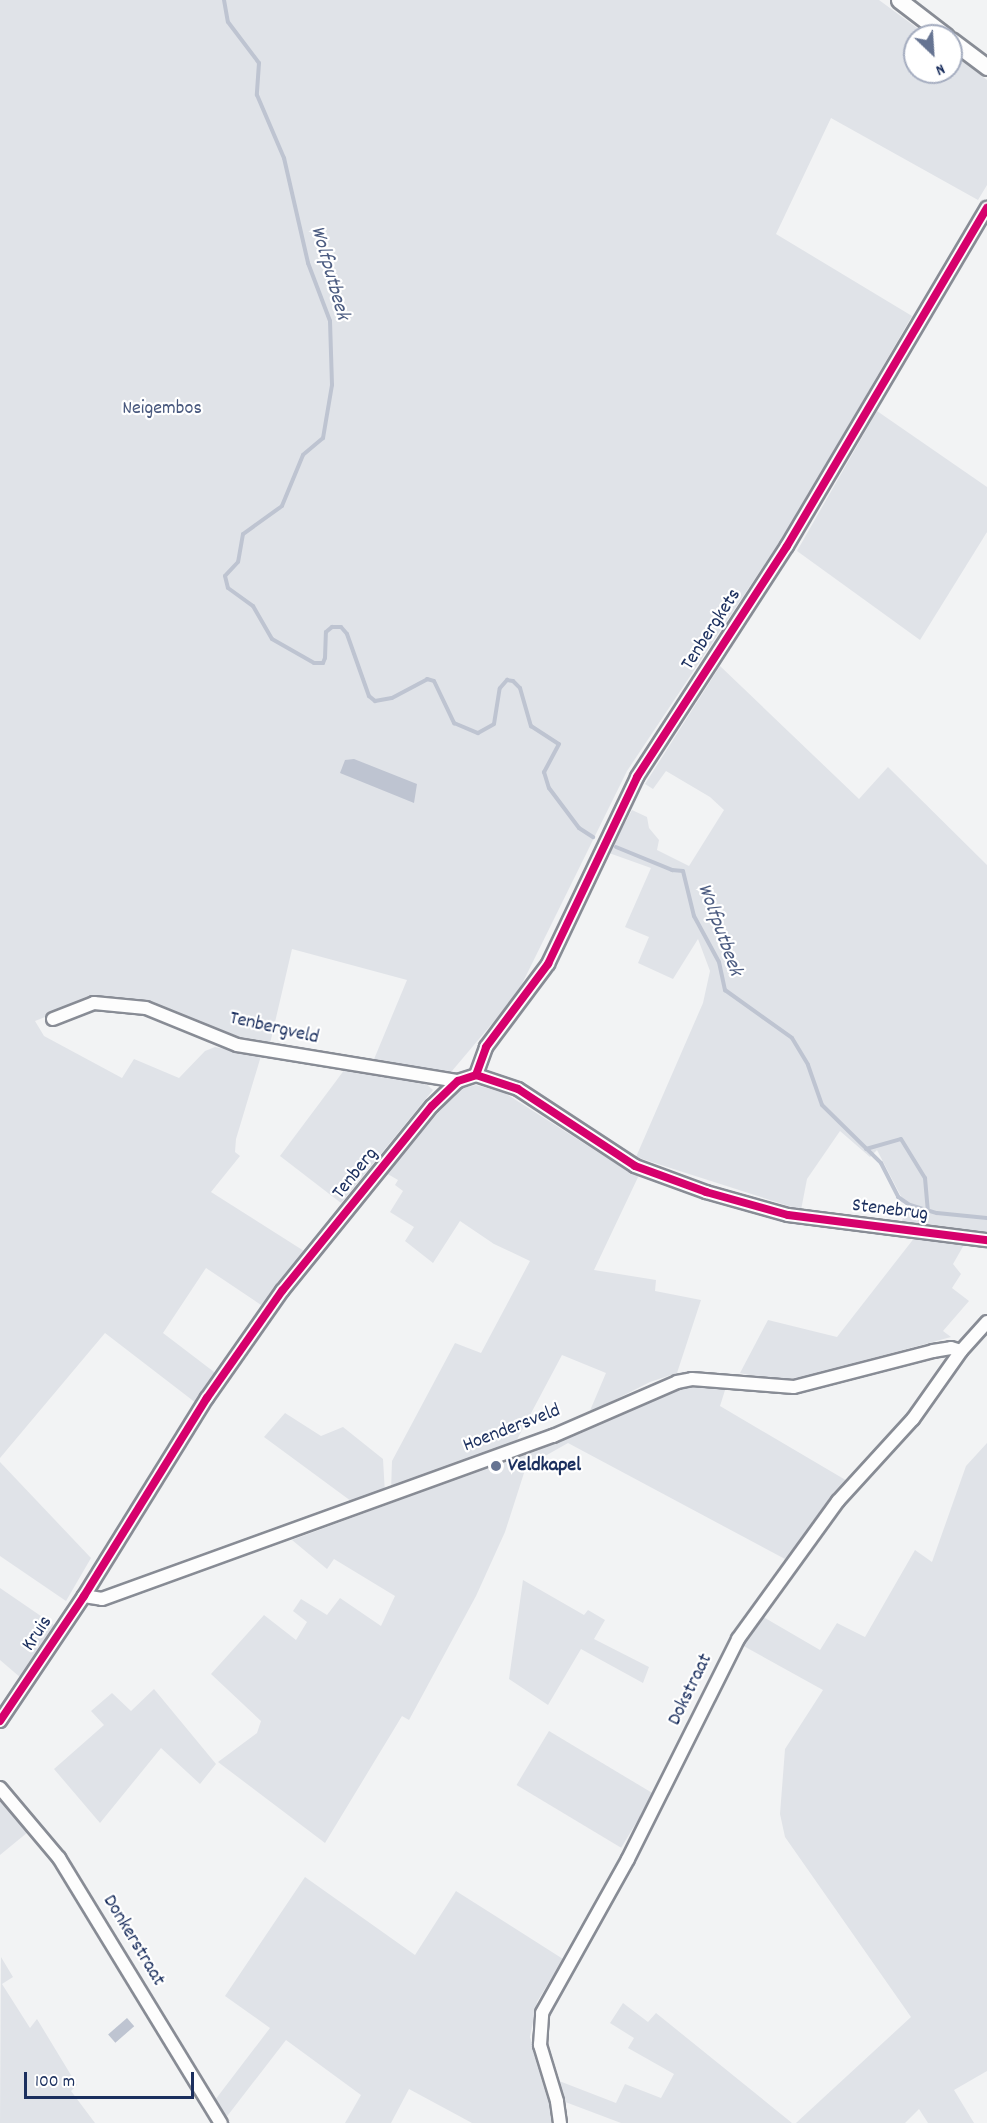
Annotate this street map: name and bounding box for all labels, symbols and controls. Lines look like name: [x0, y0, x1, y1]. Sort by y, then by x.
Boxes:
north arrow: [903, 24, 963, 84]
text: N: [932, 57, 948, 81]
water label: Wolfputbeek: [304, 223, 354, 323]
park label: Neigembos: [122, 397, 202, 421]
street label: Tenbergkets: [677, 585, 747, 675]
water label: Wolfputbeek: [691, 880, 747, 980]
street label: Tenbergveld: [227, 1007, 321, 1051]
street label: Tenberg: [328, 1143, 384, 1205]
street label: Stenebrug: [851, 1194, 929, 1228]
street label: Hoendersveld: [460, 1399, 564, 1459]
place label: Veldkapel: [508, 1454, 581, 1478]
marker: Veldkapel: [489, 1459, 503, 1473]
street label: Kruis: [18, 1612, 58, 1656]
street label: Dokstraat: [663, 1650, 719, 1730]
street label: Donkerstraat: [96, 1891, 170, 1991]
scale bar: [27, 2060, 196, 2098]
text: 100 m: [35, 2070, 75, 2095]

